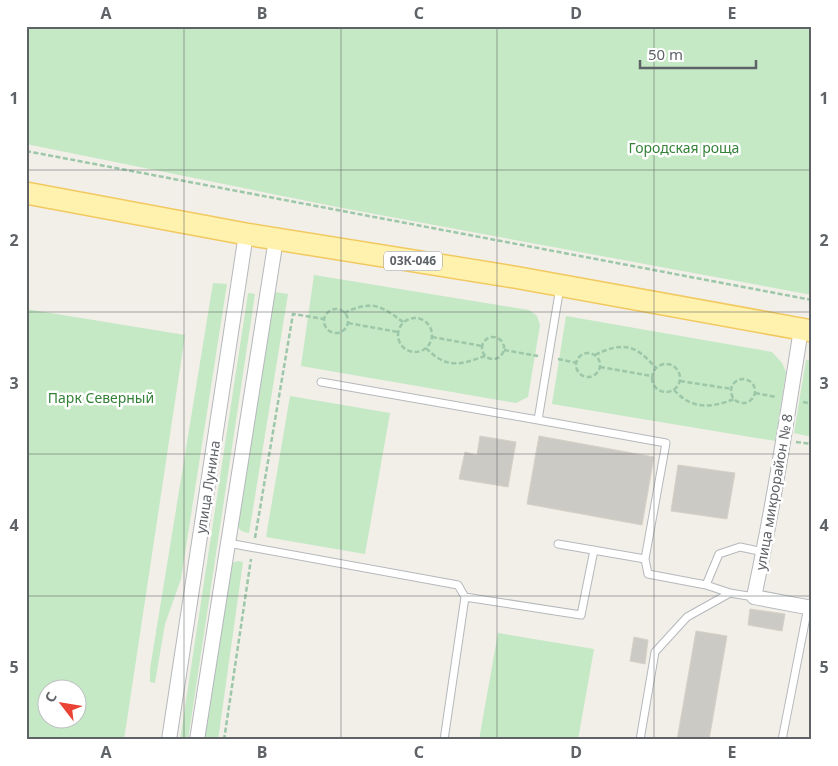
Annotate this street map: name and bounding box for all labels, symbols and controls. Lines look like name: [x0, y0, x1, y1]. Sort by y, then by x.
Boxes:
text: A: [100, 2, 112, 24]
text: B: [257, 2, 267, 24]
text: C: [414, 2, 424, 24]
text: D: [570, 2, 582, 24]
text: E: [728, 2, 737, 24]
scale bar: [640, 38, 757, 70]
text: 50 m: [648, 44, 683, 64]
text: 1: [9, 87, 19, 109]
text: 1: [819, 87, 829, 109]
park label: Городская роща: [629, 138, 739, 157]
text: 2: [9, 229, 19, 251]
text: 2: [819, 229, 829, 251]
road number: 03К-046: [384, 252, 442, 270]
text: 3: [9, 372, 19, 394]
text: 3: [819, 372, 829, 394]
park label: Парк Северный: [48, 388, 154, 407]
street label: улица микрорайон № 8: [750, 412, 797, 572]
street label: улица Лунина: [191, 439, 224, 535]
text: 4: [9, 514, 19, 536]
text: 4: [819, 514, 829, 536]
text: 5: [9, 656, 19, 678]
text: 5: [819, 656, 829, 678]
north arrow: [38, 678, 88, 728]
text: С: [40, 688, 61, 706]
text: A: [100, 741, 112, 763]
text: B: [257, 741, 267, 763]
text: C: [414, 741, 424, 763]
text: D: [570, 741, 582, 763]
text: E: [728, 741, 737, 763]

